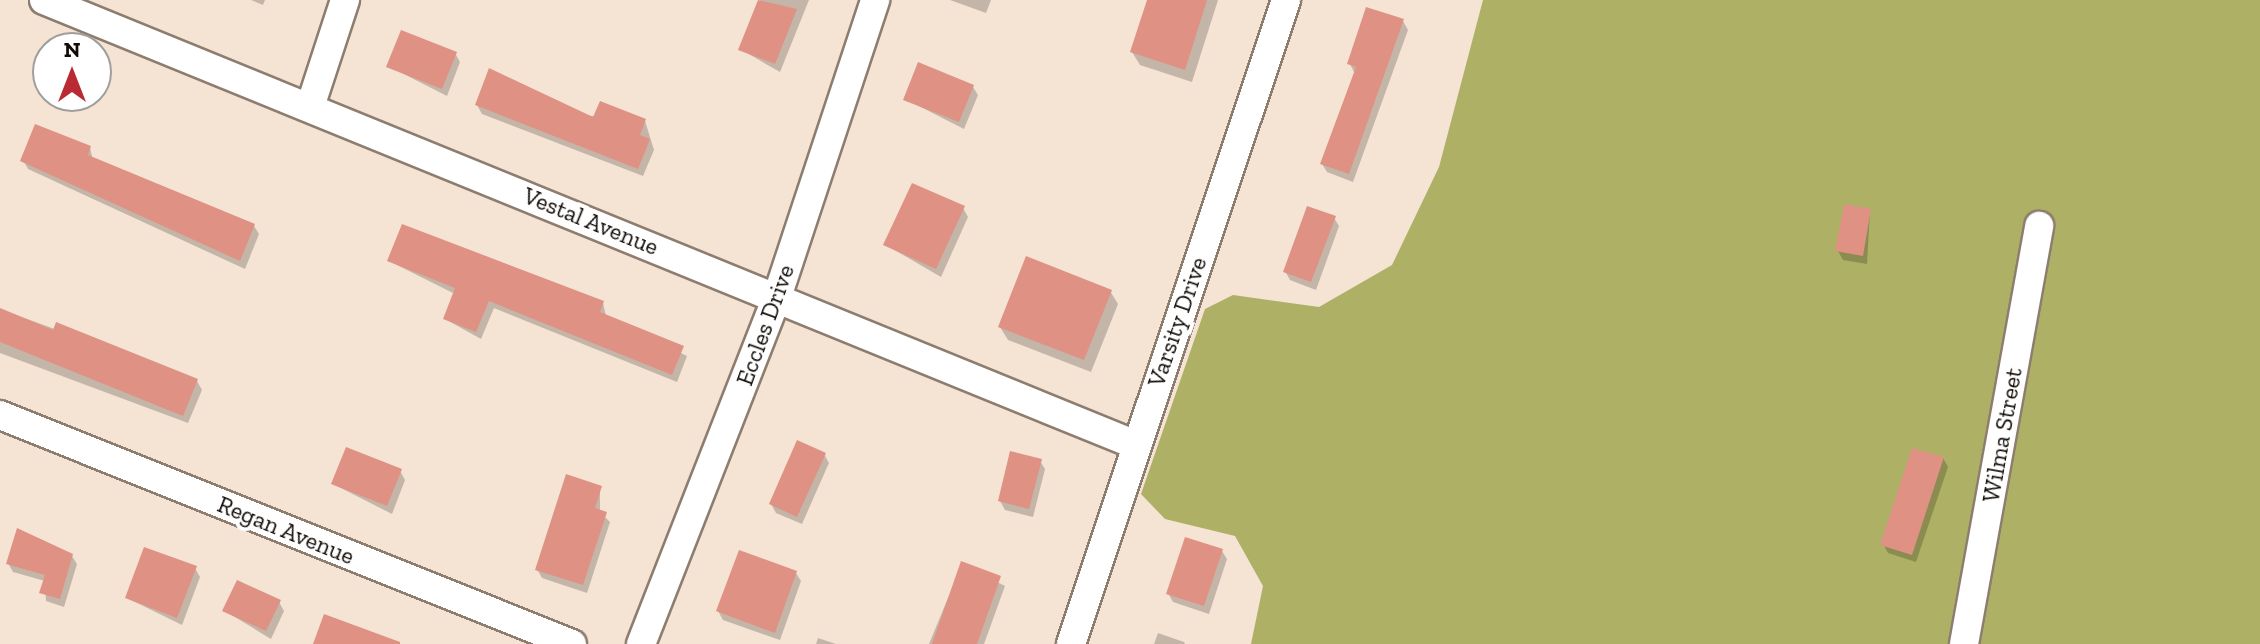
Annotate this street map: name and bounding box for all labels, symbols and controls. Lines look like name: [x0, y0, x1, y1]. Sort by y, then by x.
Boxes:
north arrow: [32, 32, 112, 112]
text: N: [64, 36, 80, 63]
street label: Vestal Avenue: [519, 181, 663, 261]
street label: Varsity Drive: [1141, 253, 1213, 391]
street label: Eccles Drive: [730, 261, 800, 389]
street label: Wilma Street: [1976, 365, 2028, 505]
street label: Regan Avenue: [213, 489, 359, 571]

